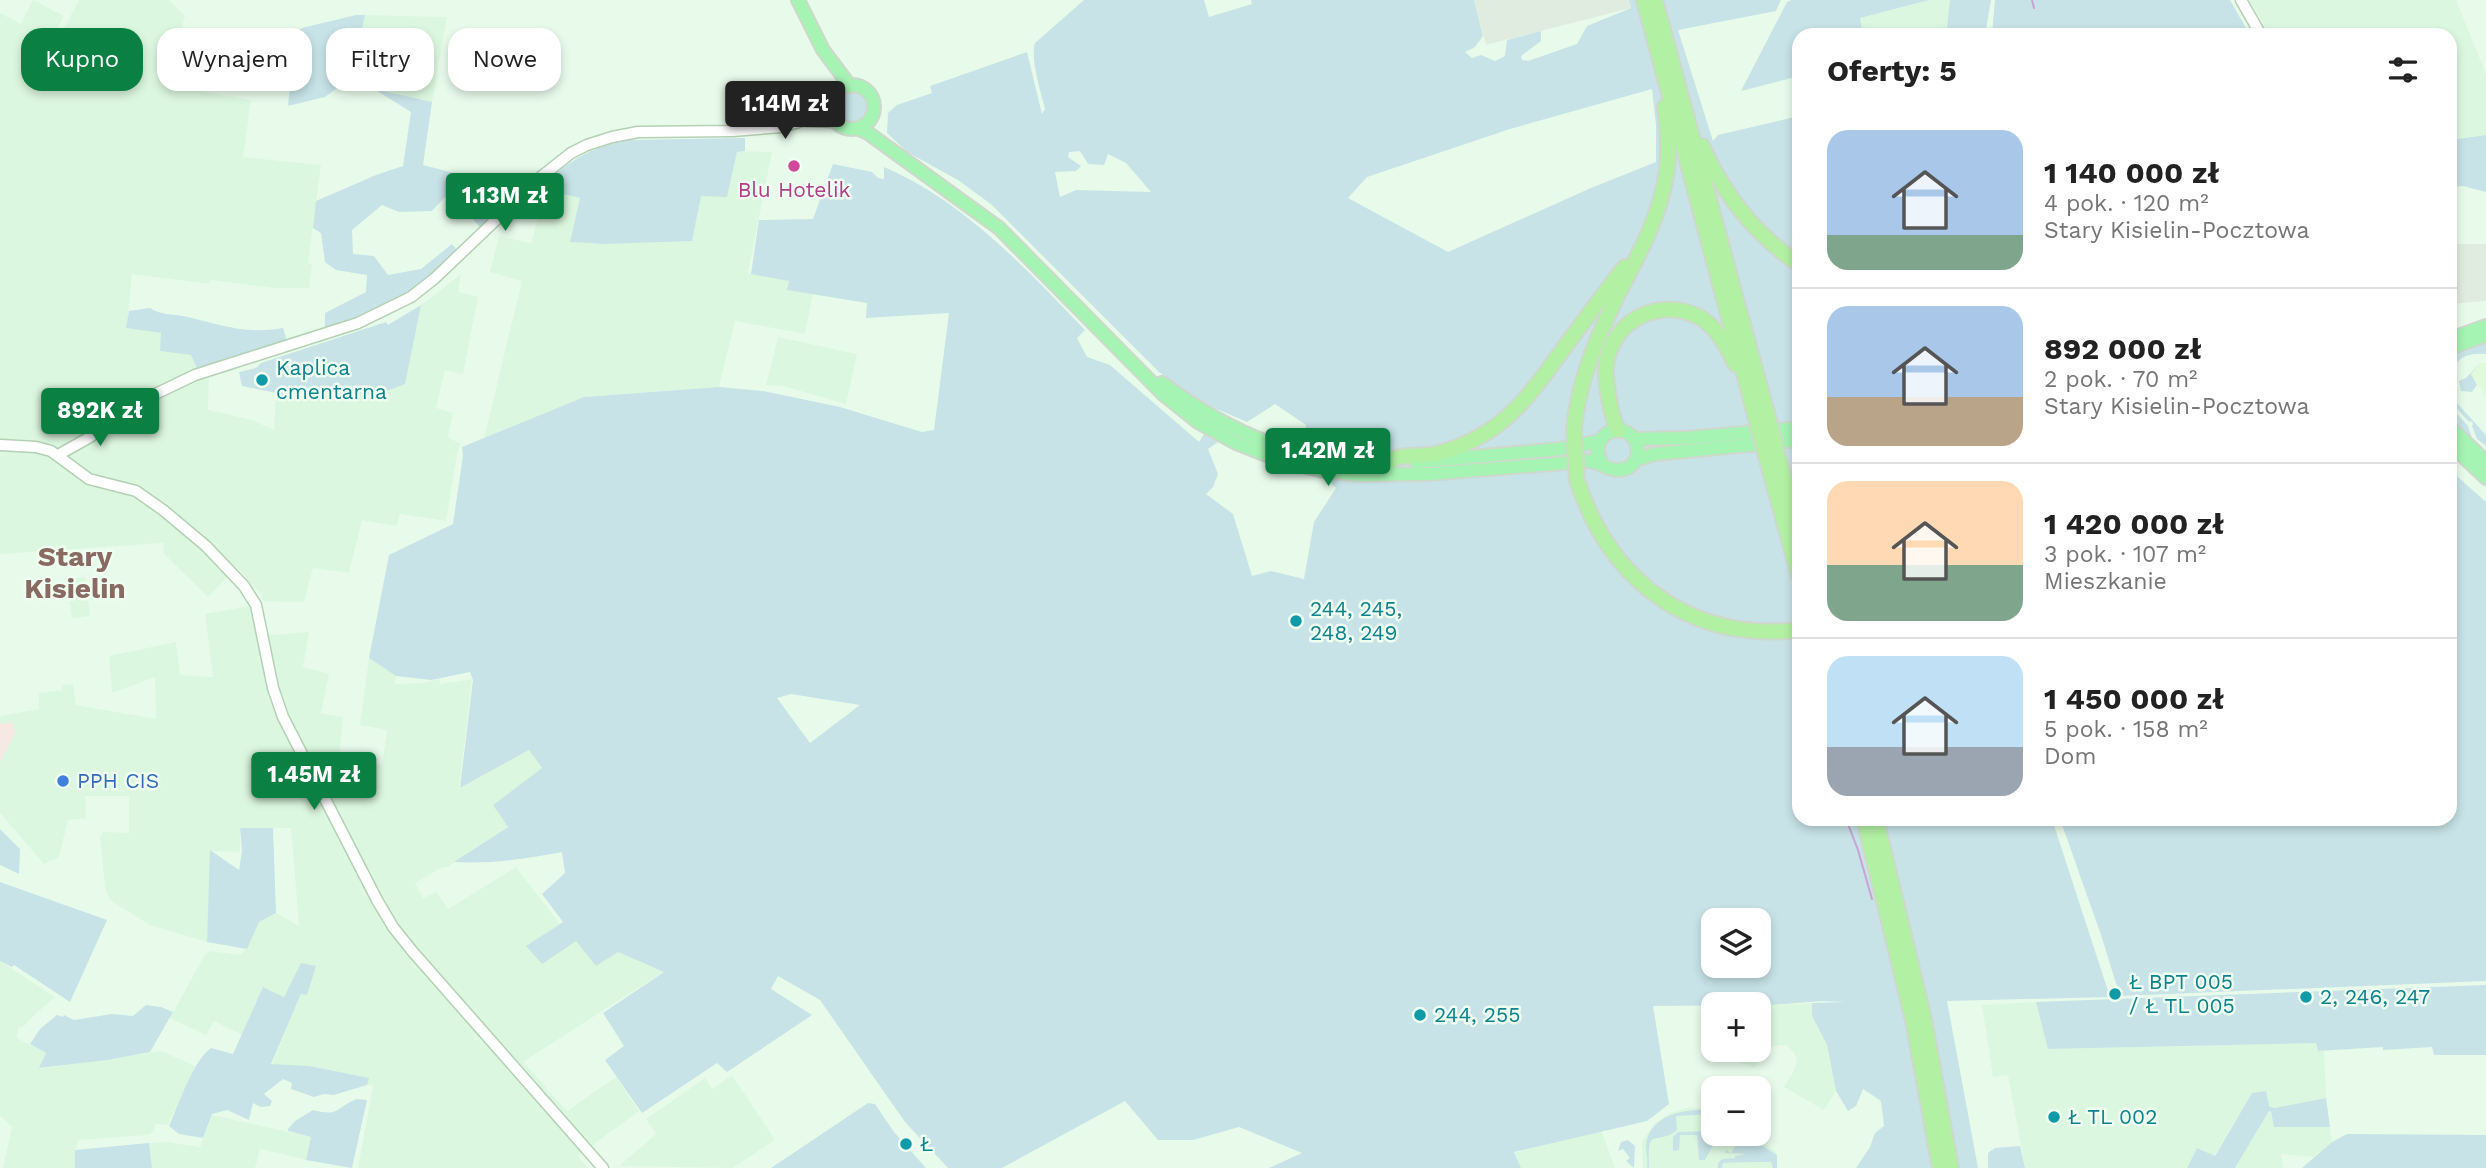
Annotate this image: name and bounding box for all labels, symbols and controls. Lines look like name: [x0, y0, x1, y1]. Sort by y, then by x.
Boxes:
chip: Kupno: [21, 28, 143, 91]
chip: Wynajem: [157, 28, 312, 91]
chip: Filtry: [326, 28, 434, 91]
chip: Nowe: [448, 28, 561, 91]
icon: filters: [2384, 51, 2422, 89]
text: Oferty: 5: [1827, 53, 1957, 88]
pin: 1.14M zł: [713, 82, 857, 141]
text: 1.14M zł: [741, 90, 829, 117]
text: 1 140 000 zł: [2044, 155, 2220, 190]
marker: Blu Hotelik: [786, 158, 802, 174]
icon: home: [1883, 158, 1967, 242]
pin: 1.13M zł: [433, 174, 577, 233]
place label: Blu Hotelik: [738, 177, 850, 202]
text: 1.13M zł: [462, 182, 548, 209]
text: 4 pok. · 120 m²: [2044, 190, 2209, 217]
text: Stary Kisielin-Pocztowa: [2044, 217, 2310, 244]
text: 892 000 zł: [2044, 331, 2202, 366]
icon: home: [1883, 334, 1967, 418]
place label: Kaplica cmentarna: [276, 355, 387, 404]
text: 2 pok. · 70 m²: [2044, 366, 2198, 393]
marker: Kaplica cmentarna: [254, 372, 270, 388]
pin: 892K zł: [35, 388, 165, 448]
text: Stary Kisielin-Pocztowa: [2044, 393, 2310, 420]
text: 892K zł: [57, 397, 143, 424]
pin: 1.42M zł: [1256, 428, 1400, 488]
text: 1.42M zł: [1281, 437, 1375, 464]
text: 1 420 000 zł: [2044, 506, 2224, 541]
icon: home: [1883, 509, 1967, 593]
district label: Stary Kisielin: [24, 540, 126, 605]
text: 3 pok. · 107 m²: [2044, 541, 2206, 568]
text: Mieszkanie: [2044, 568, 2167, 595]
place label: 244, 245, 248, 249: [1310, 596, 1402, 645]
marker: 244, 245, 248, 249: [1288, 613, 1304, 629]
text: 1 450 000 zł: [2044, 681, 2224, 716]
icon: home: [1883, 684, 1967, 768]
text: 5 pok. · 158 m²: [2044, 716, 2208, 743]
text: Dom: [2044, 743, 2096, 770]
pin: 1.45M zł: [242, 752, 386, 812]
text: 1.45M zł: [267, 761, 361, 788]
place label: PPH CIS: [77, 768, 159, 793]
marker: PPH CIS: [55, 773, 71, 789]
map controls: [1701, 908, 1771, 1146]
button: layers: [1701, 908, 1771, 978]
place label: Ł BPT 005 / Ł TL 005: [2129, 969, 2235, 1018]
place label: 2, 246, 247: [2320, 984, 2430, 1009]
marker: Ł BPT 005 / Ł TL 005: [2107, 986, 2123, 1002]
marker: 2, 246, 247: [2298, 989, 2314, 1005]
button: +: [1701, 992, 1771, 1062]
place label: 244, 255: [1434, 1002, 1520, 1027]
marker: 244, 255: [1412, 1007, 1428, 1023]
button: −: [1701, 1076, 1771, 1146]
place label: Ł TL 002: [2068, 1104, 2157, 1129]
marker: Ł TL 002: [2046, 1109, 2062, 1125]
place label: Ł: [920, 1131, 933, 1156]
marker: Ł: [898, 1136, 914, 1152]

